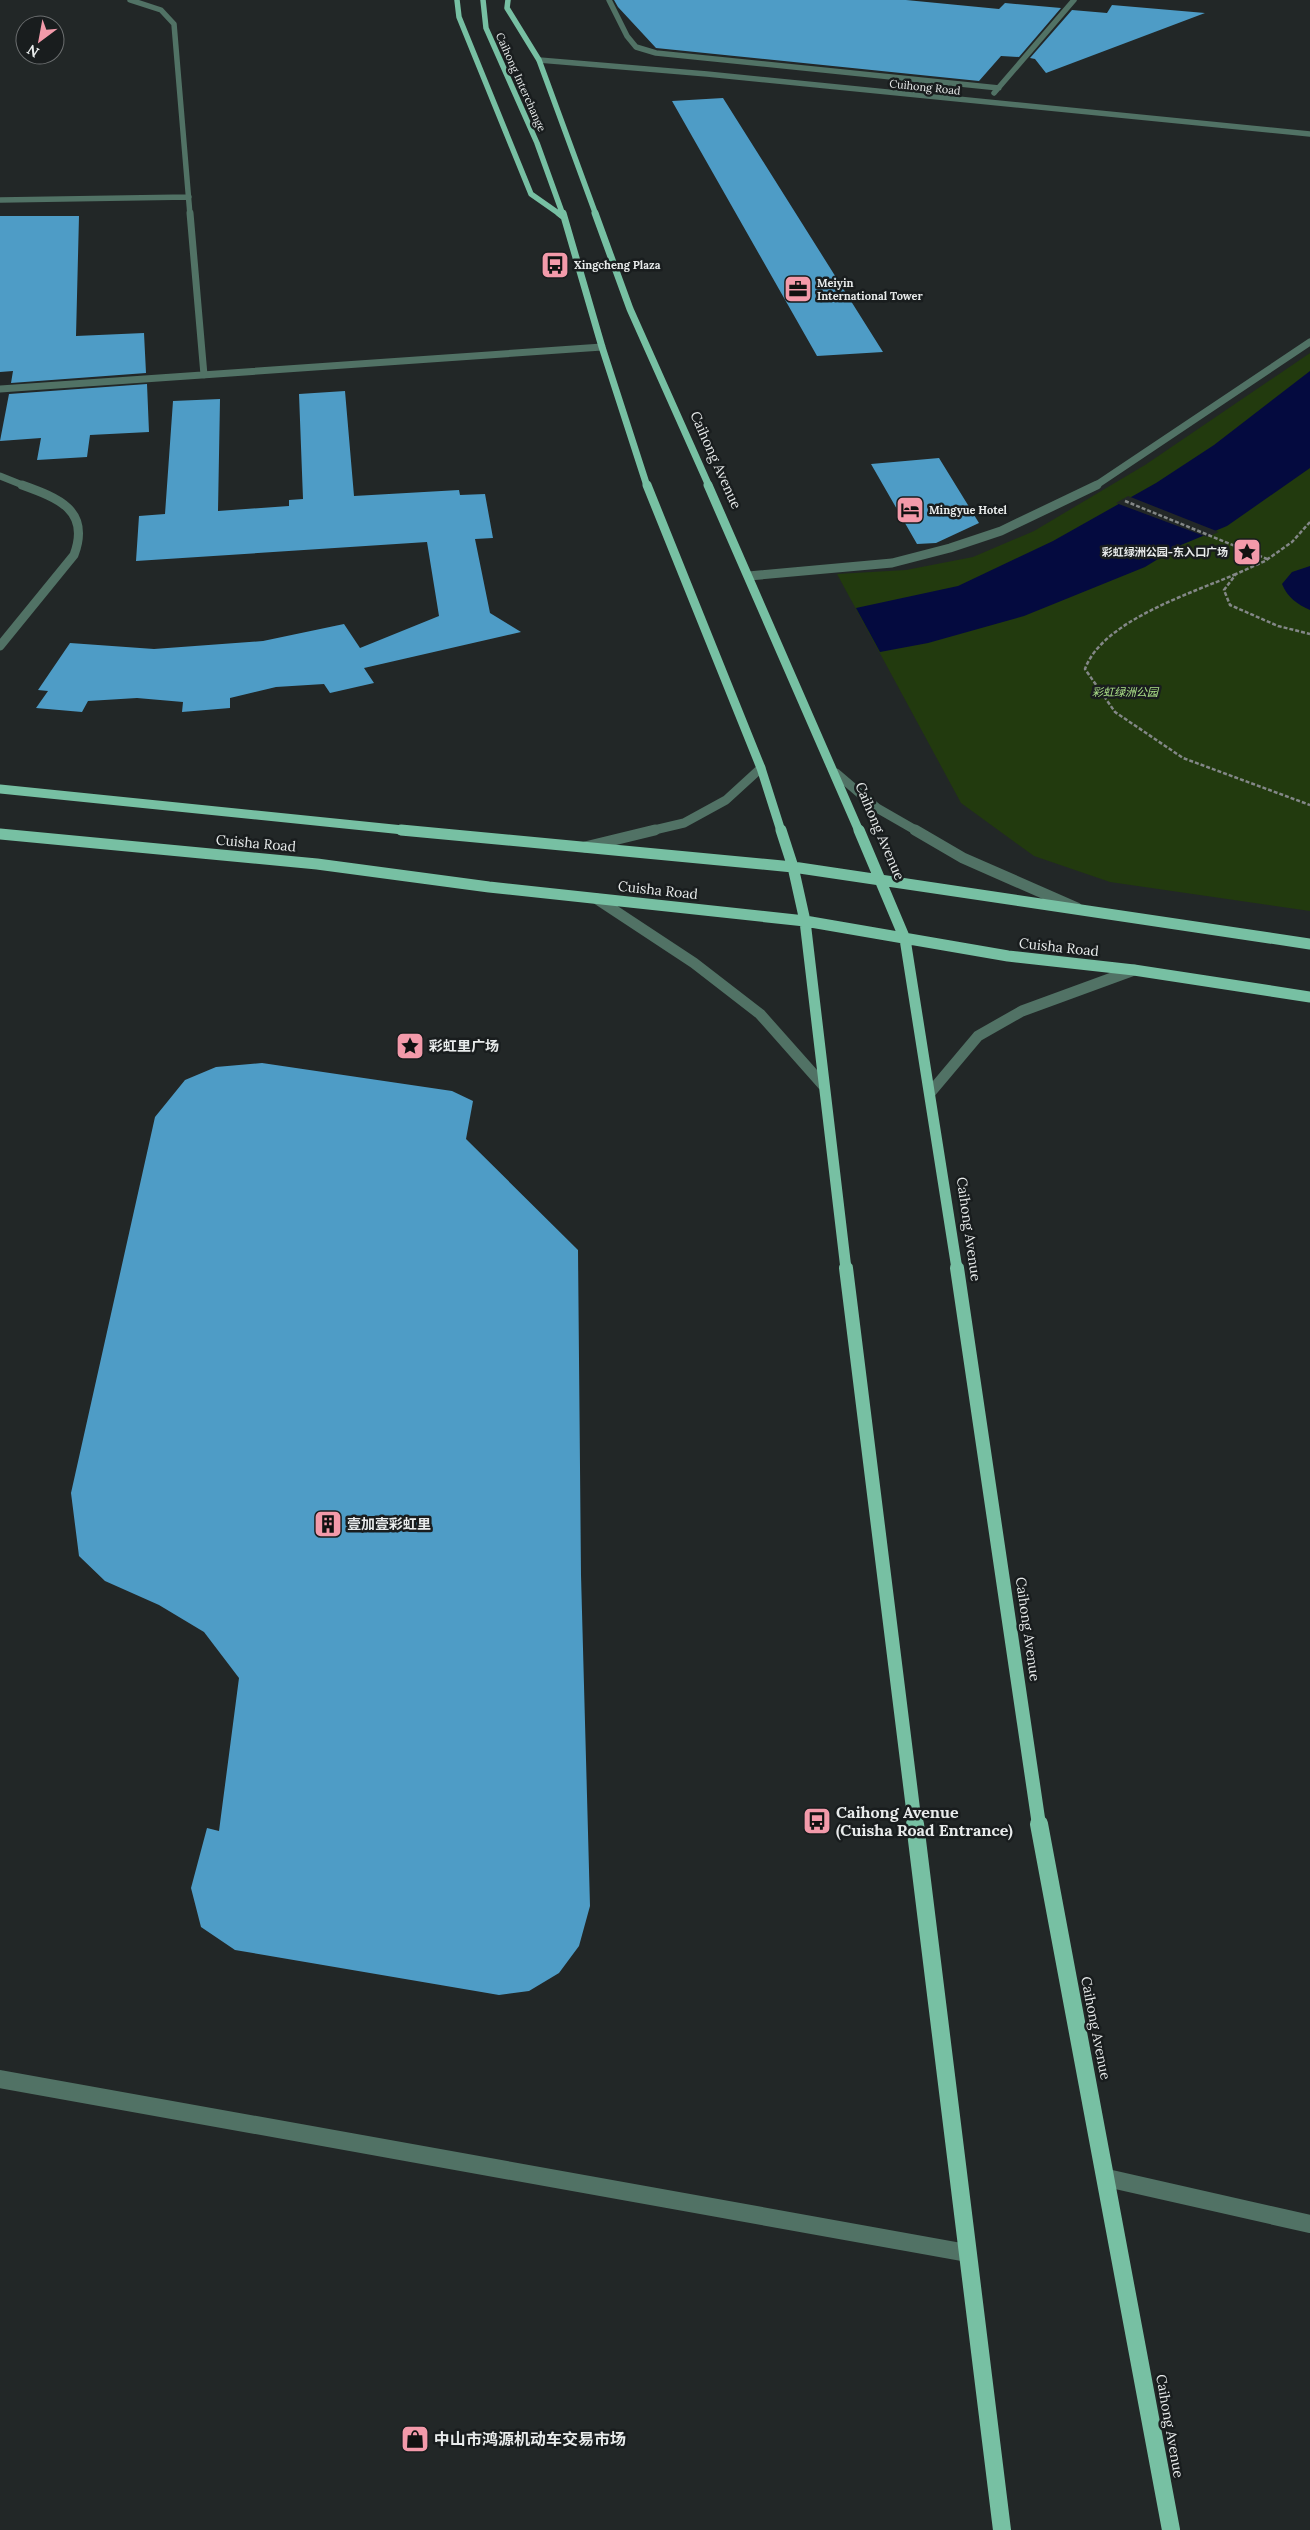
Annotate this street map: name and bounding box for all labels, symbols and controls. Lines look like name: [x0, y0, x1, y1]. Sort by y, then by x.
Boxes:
north arrow: [15, 15, 65, 65]
street label: Caihong Interchange: [493, 30, 549, 134]
text: N: [24, 40, 42, 62]
street label: Cuihong Road: [889, 76, 962, 98]
bus stop icon: Xingcheng Plaza: [540, 250, 570, 280]
place label: Xingcheng Plaza: [574, 258, 661, 272]
office icon: Meiyin International Tower: [783, 274, 813, 304]
place label: Meiyin International Tower: [817, 276, 924, 303]
street label: Caihong Avenue: [686, 408, 746, 512]
hotel icon: Mingyue Hotel: [895, 495, 925, 525]
place label: Mingyue Hotel: [929, 503, 1008, 517]
place icon: 彩虹绿洲公园-东入口广场: [1232, 537, 1262, 567]
place label: 彩虹绿洲公园-东入口广场: [1102, 545, 1228, 559]
park label: 彩虹绿洲公园: [1092, 685, 1160, 699]
street label: Caihong Avenue: [851, 779, 909, 883]
street label: Cuisha Road: [215, 831, 297, 855]
street label: Cuisha Road: [617, 877, 699, 903]
street label: Cuisha Road: [1018, 934, 1100, 960]
place icon: 彩虹里广场: [395, 1031, 425, 1061]
place label: 彩虹里广场: [429, 1037, 499, 1055]
street label: Caihong Avenue: [953, 1176, 985, 1283]
building icon: 壹加壹彩虹里: [313, 1509, 343, 1539]
place label: 壹加壹彩虹里: [347, 1515, 431, 1533]
street label: Caihong Avenue: [1012, 1576, 1044, 1683]
place label: Caihong Avenue (Cuisha Road Entrance): [836, 1802, 1013, 1841]
bus stop icon: Caihong Avenue (Cuisha Road Entrance): [802, 1806, 832, 1836]
street label: Caihong Avenue: [1077, 1975, 1115, 2082]
street label: Caihong Avenue: [1152, 2373, 1188, 2480]
shop icon: 中山市鸿源机动车交易市场: [400, 2424, 430, 2454]
place label: 中山市鸿源机动车交易市场: [434, 2429, 626, 2449]

